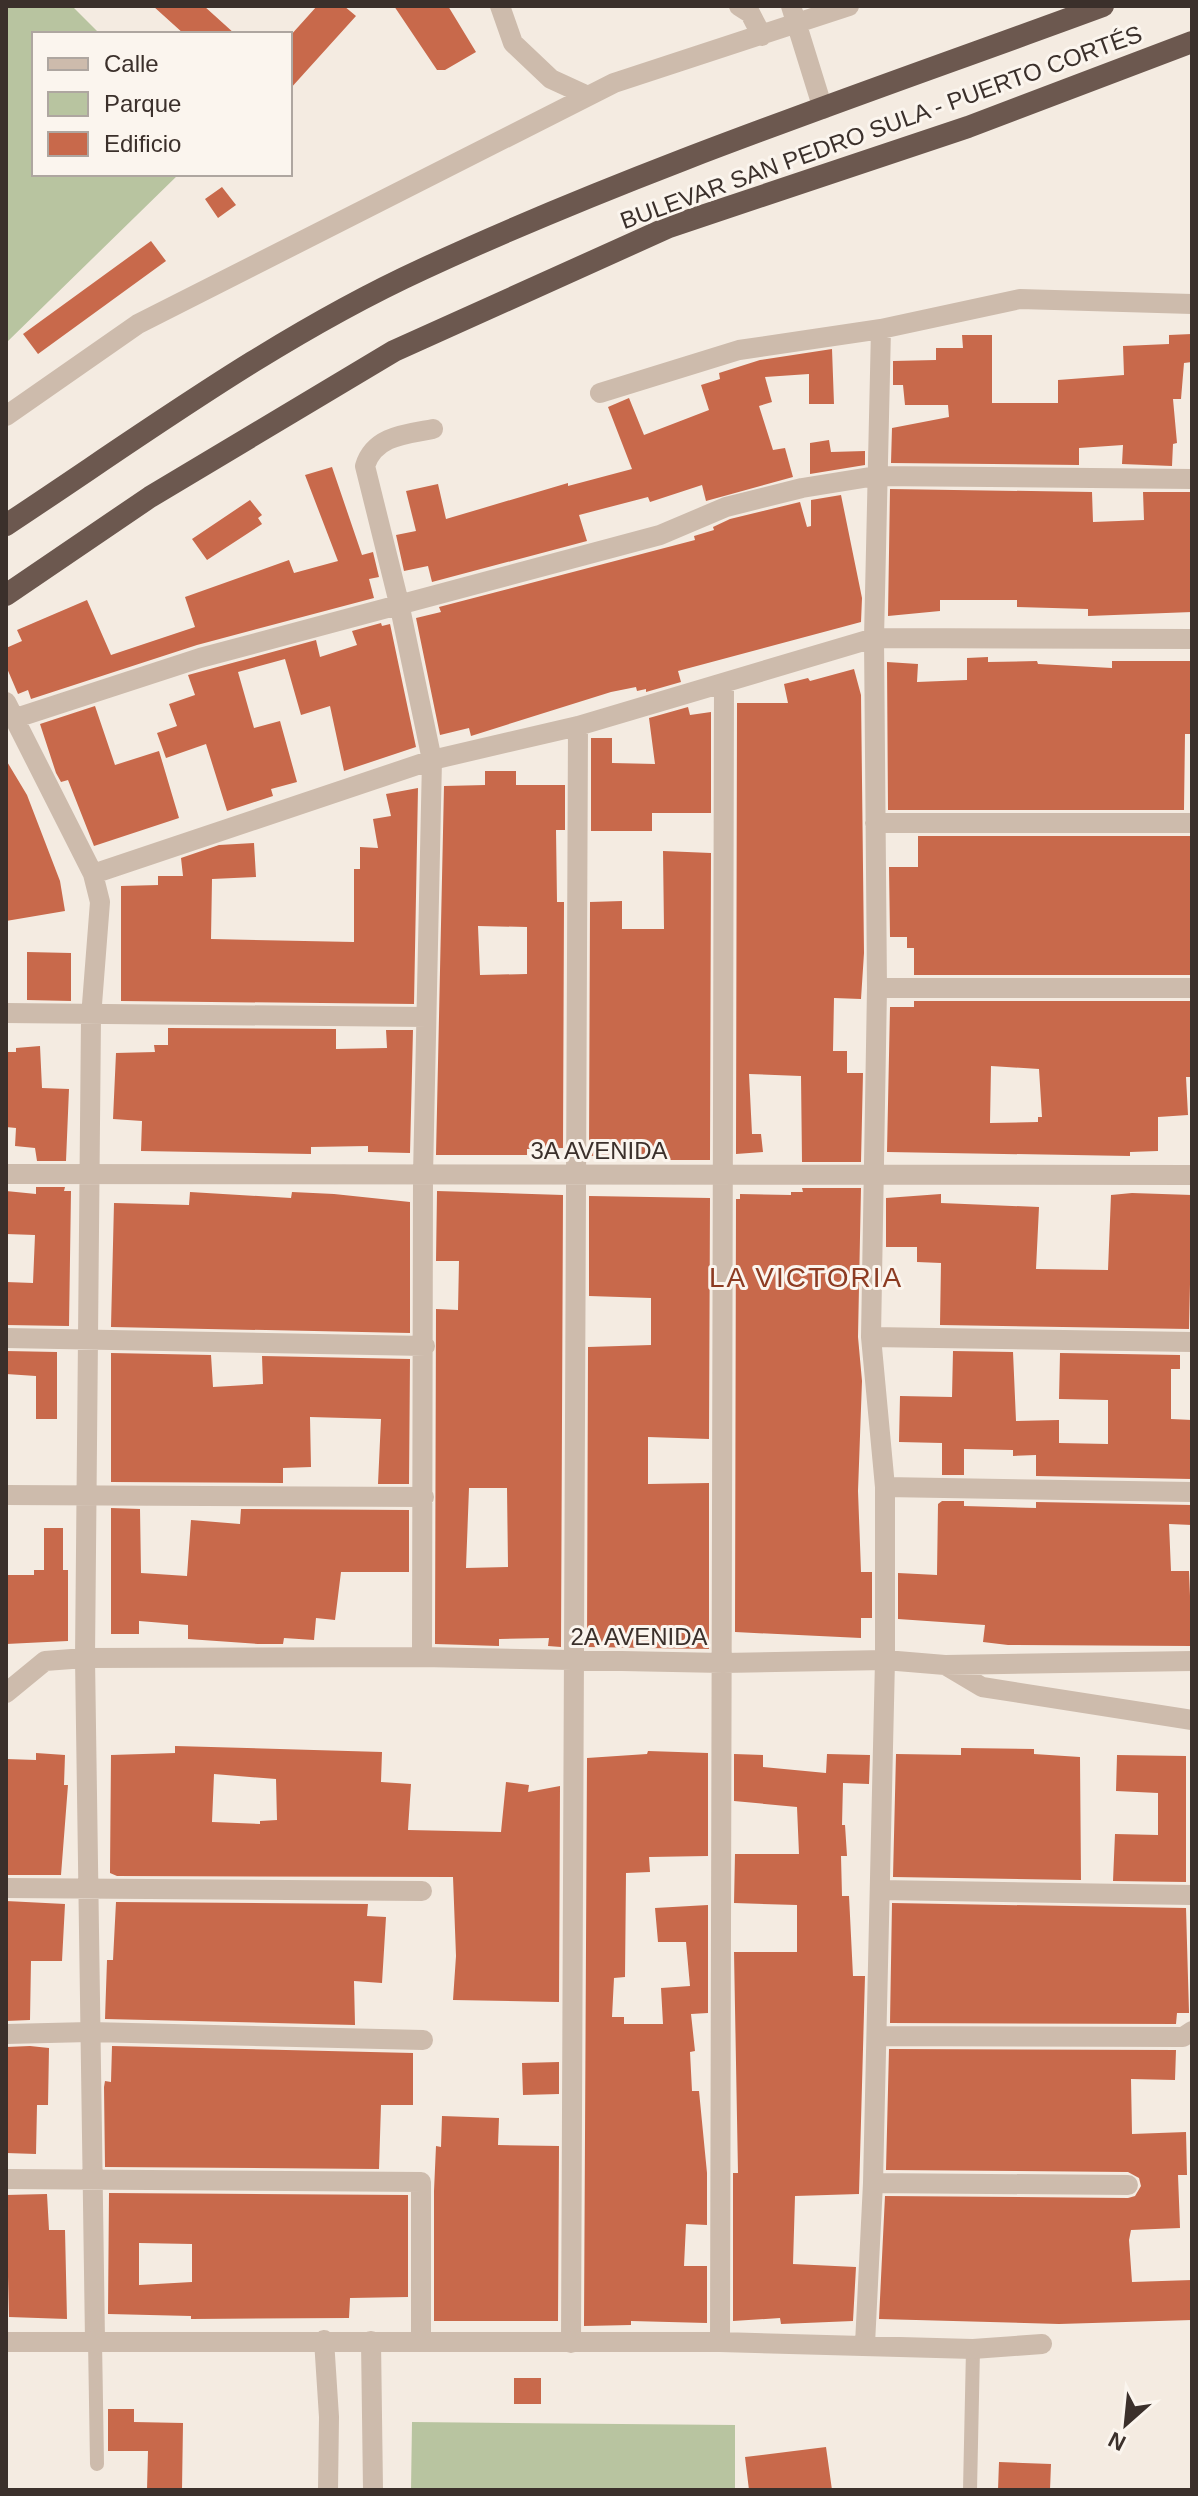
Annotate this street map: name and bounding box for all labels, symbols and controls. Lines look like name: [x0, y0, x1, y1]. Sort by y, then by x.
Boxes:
street label: BULEVAR SAN PEDRO SULA - PUERTO CORTÉS: [617, 20, 1145, 234]
legend: [32, 32, 292, 176]
text: Calle: [104, 50, 159, 77]
text: Parque: [104, 90, 181, 117]
text: Edificio: [104, 130, 181, 157]
street label: 3A AVENIDA: [531, 1137, 667, 1164]
district label: LA VICTORIA: [709, 1262, 903, 1293]
street label: 2A AVENIDA: [571, 1623, 707, 1650]
north arrow: [1086, 2384, 1166, 2464]
text: N: [1104, 2427, 1130, 2456]

